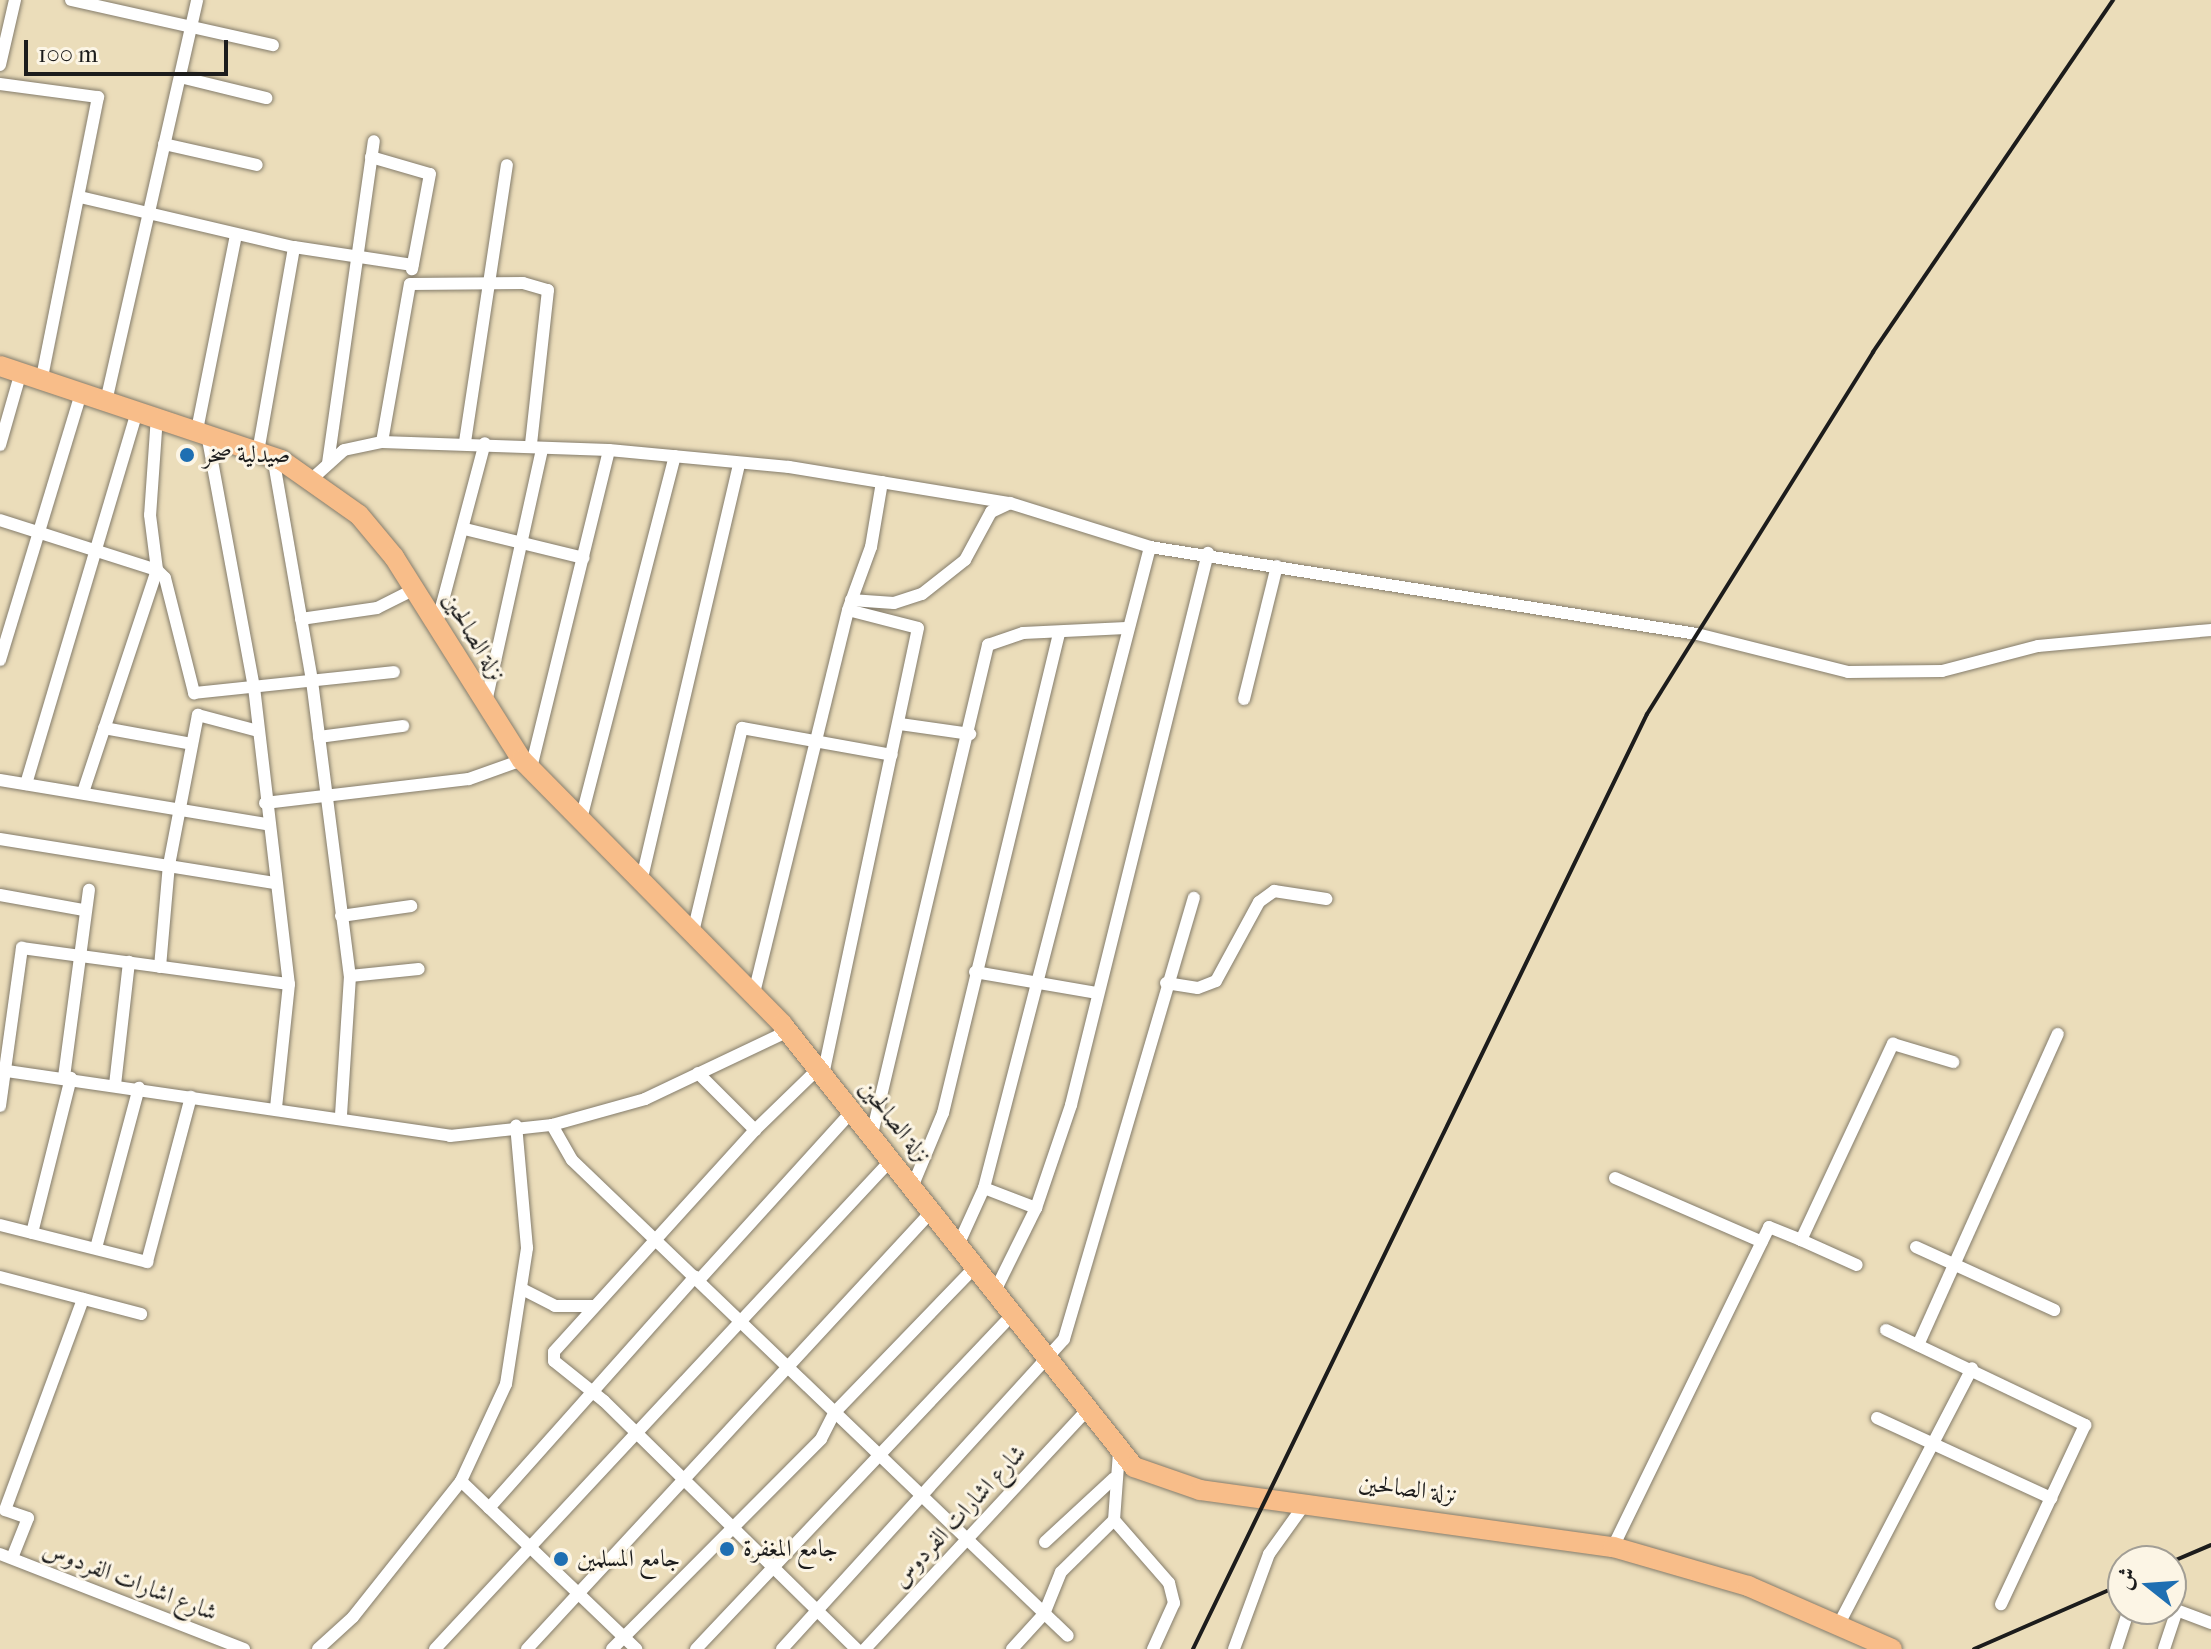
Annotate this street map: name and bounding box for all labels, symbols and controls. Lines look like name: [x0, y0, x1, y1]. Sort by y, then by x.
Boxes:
scale bar: [28, 24, 232, 74]
text: 100 m: [38, 40, 98, 68]
place label: صيدلية صخر: [203, 441, 290, 469]
marker: صيدلية صخر: [178, 446, 196, 464]
street label: نزلة الصالحين: [436, 587, 512, 687]
street label: نزلة الصالحين: [853, 1074, 937, 1170]
street label: شارع اشارات الفردوس: [886, 1439, 1032, 1593]
street label: نزلة الصالحين: [1357, 1468, 1459, 1510]
street label: شارع اشارات الفردوس: [39, 1535, 221, 1627]
place label: جامع المغفرة: [743, 1535, 838, 1563]
marker: جامع المغفرة: [718, 1540, 736, 1558]
place label: جامع المسلمين: [577, 1545, 680, 1573]
north arrow: [2107, 1545, 2187, 1625]
marker: جامع المسلمين: [552, 1550, 570, 1568]
text: ش: [2110, 1564, 2142, 1593]

